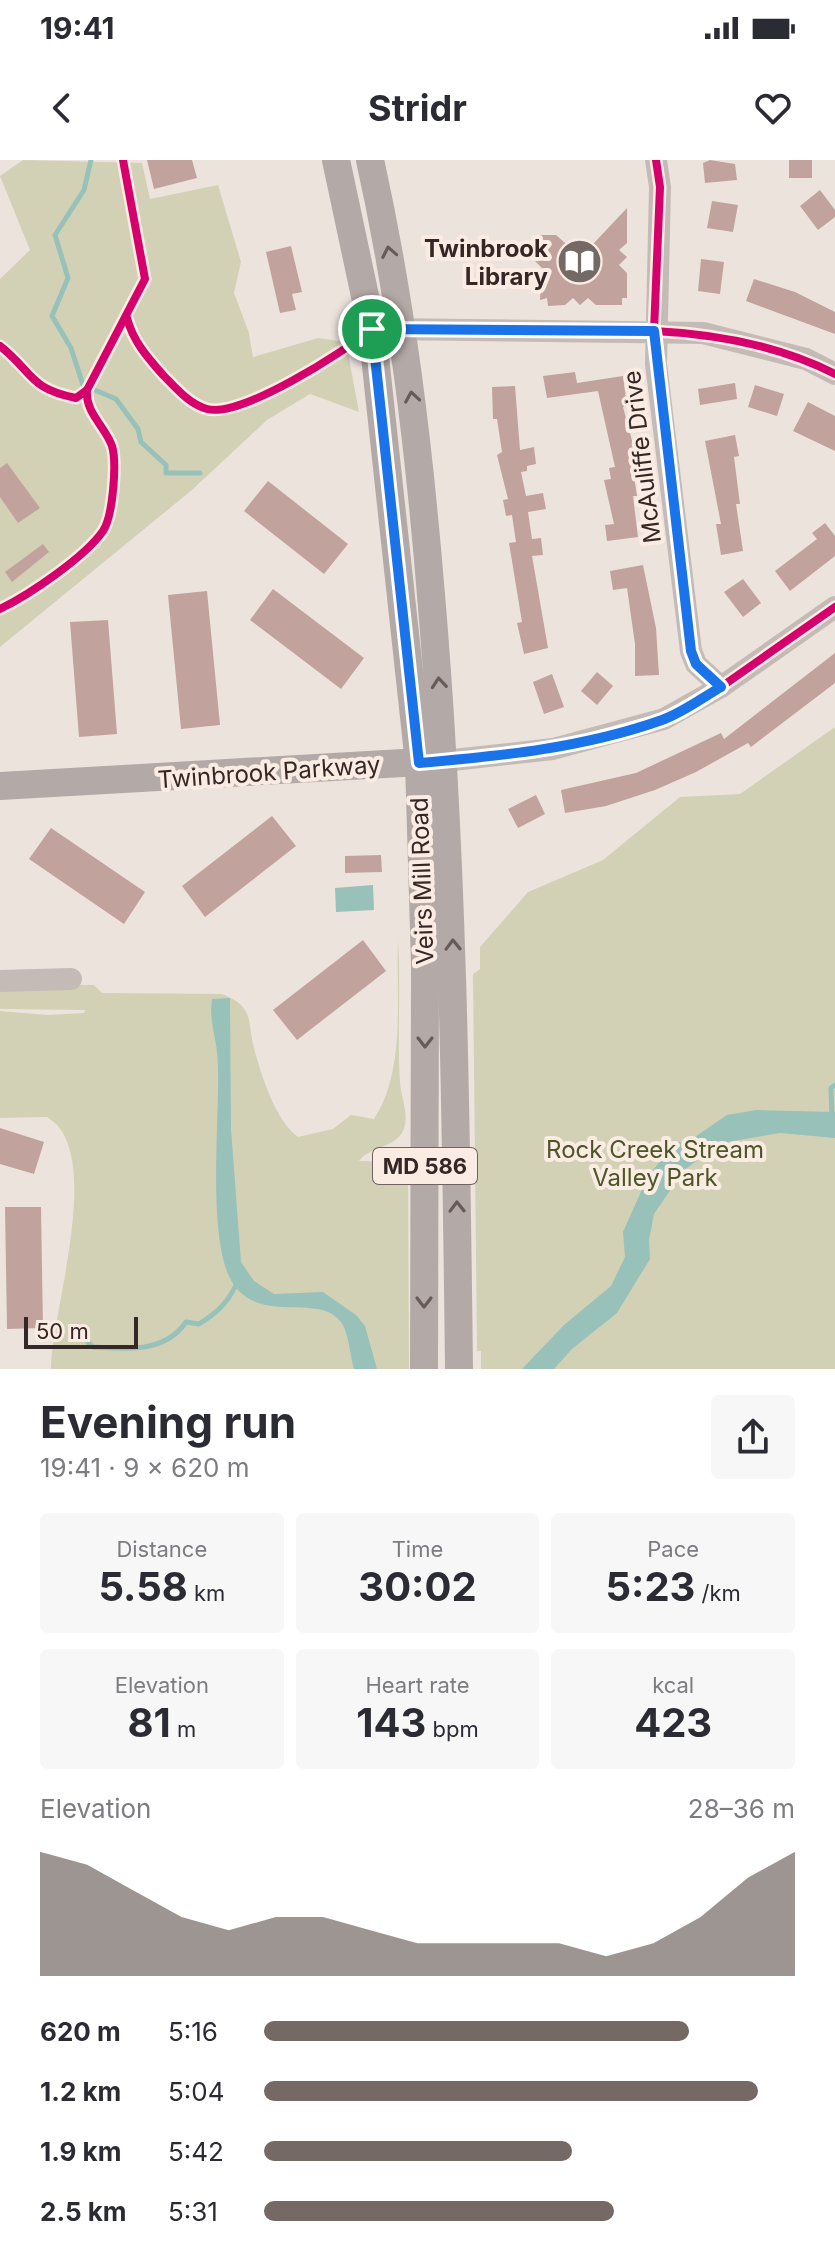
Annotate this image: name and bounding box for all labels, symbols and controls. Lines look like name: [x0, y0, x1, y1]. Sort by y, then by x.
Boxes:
text: 19:41: [40, 10, 115, 46]
icon: back: [40, 86, 84, 130]
text: Stridr: [368, 86, 467, 130]
icon: heart: [751, 86, 795, 130]
place label: Twinbrook Library: [424, 234, 549, 291]
library icon: Twinbrook Library: [555, 238, 603, 286]
one-way arrow: [382, 245, 399, 259]
pin: [338, 295, 406, 363]
icon: arrive: [350, 307, 394, 351]
street label: McAuliffe Drive: [617, 369, 667, 545]
one-way arrow: [404, 390, 421, 403]
one-way arrow: [430, 676, 447, 689]
street label: Twinbrook Parkway: [157, 750, 381, 794]
street label: Veirs Mill Road: [405, 797, 439, 965]
one-way arrow: [445, 938, 462, 951]
one-way arrow: [416, 1036, 434, 1049]
park label: Rock Creek Stream Valley Park: [546, 1135, 764, 1192]
road number: MD 586: [373, 1148, 477, 1184]
one-way arrow: [448, 1200, 466, 1213]
one-way arrow: [415, 1296, 433, 1309]
scale bar: [24, 1313, 138, 1349]
text: 50 m: [36, 1318, 89, 1344]
text: Evening run: [40, 1395, 296, 1449]
button: share: [711, 1395, 795, 1479]
text: 19:41 · 9 × 620 m: [40, 1452, 250, 1483]
text: Distance: [116, 1536, 207, 1562]
text: Time: [392, 1536, 443, 1562]
text: Pace: [647, 1536, 699, 1562]
text: 5.58: [98, 1562, 188, 1611]
text: 30:02: [358, 1562, 477, 1611]
text: 5:23: [605, 1562, 695, 1611]
text: km: [188, 1580, 225, 1606]
text: /km: [695, 1580, 741, 1606]
text: Elevation: [115, 1672, 209, 1698]
text: Heart rate: [365, 1672, 470, 1698]
text: kcal: [652, 1672, 694, 1698]
text: 81: [127, 1698, 171, 1747]
text: 143: [356, 1698, 426, 1747]
text: 423: [634, 1698, 712, 1747]
text: m: [171, 1716, 196, 1742]
text: bpm: [426, 1716, 479, 1742]
text: Elevation: [40, 1793, 151, 1824]
text: 28–36 m: [688, 1793, 795, 1824]
text: 620 m: [40, 2016, 121, 2047]
text: 5:16: [168, 2016, 218, 2047]
text: 1.2 km: [40, 2076, 121, 2107]
text: 5:04: [168, 2076, 225, 2107]
text: 1.9 km: [40, 2136, 121, 2167]
text: 5:42: [168, 2136, 224, 2167]
text: 2.5 km: [40, 2196, 126, 2227]
text: 5:31: [168, 2196, 218, 2227]

